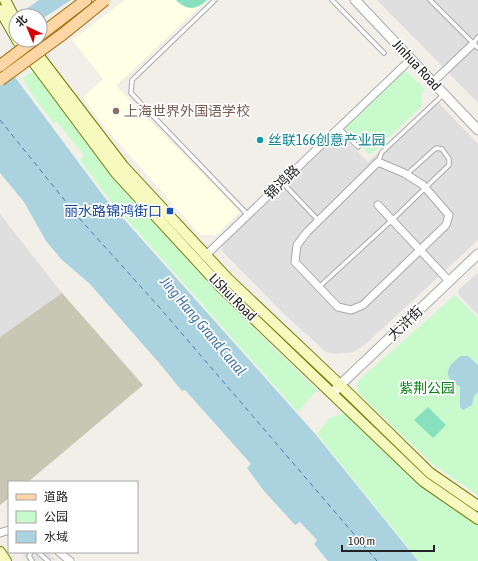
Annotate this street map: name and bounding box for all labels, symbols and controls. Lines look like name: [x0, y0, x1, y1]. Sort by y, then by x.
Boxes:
north arrow: [8, 8, 48, 48]
text: 北: [13, 13, 29, 29]
street label: Jinhua Road: [390, 36, 444, 94]
place label: 上海世界外国语学校: [124, 103, 250, 119]
marker: 上海世界外国语学校: [111, 106, 121, 116]
place label: 丝联166创意产业园: [268, 132, 386, 148]
marker: 丝联166创意产业园: [255, 135, 265, 145]
street label: 锦鸿路: [261, 162, 303, 202]
place label: 丽水路锦鸿街口: [64, 203, 162, 219]
marker: 丽水路锦鸿街口: [165, 206, 175, 216]
street label: LiShui Road: [206, 270, 260, 324]
water label: Jing Hang Grand Canal: [156, 272, 250, 379]
street label: 大浒街: [384, 303, 426, 343]
park label: 紫荆公园: [399, 380, 455, 396]
legend: [8, 481, 138, 553]
text: 道路: [44, 490, 68, 504]
text: 公园: [44, 510, 68, 524]
scale bar: [342, 527, 434, 553]
text: 水域: [44, 530, 68, 544]
text: 100 m: [348, 534, 375, 548]

